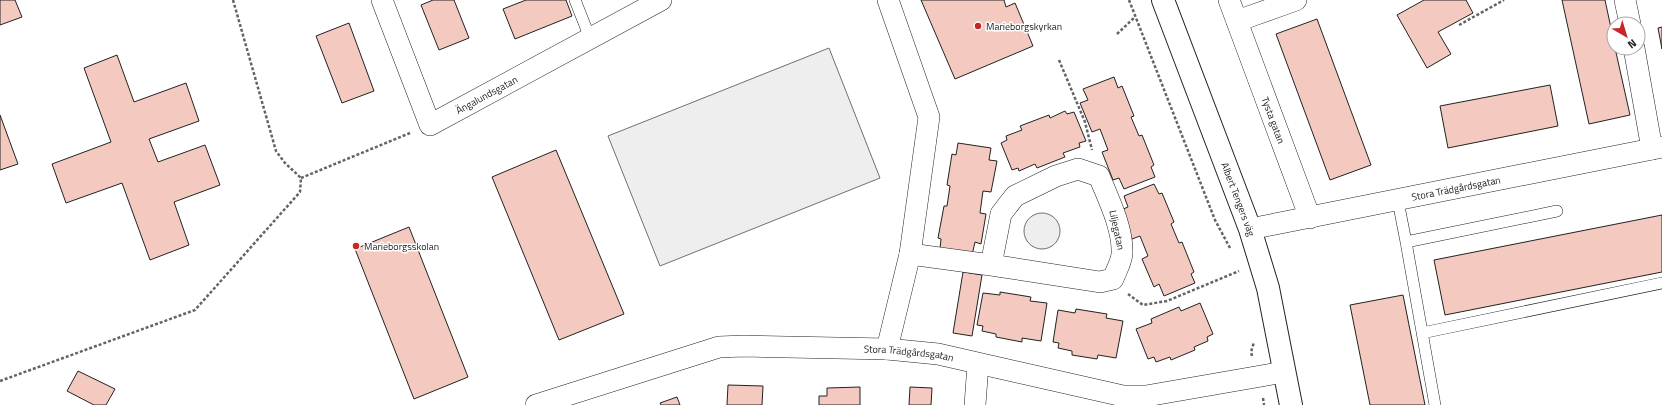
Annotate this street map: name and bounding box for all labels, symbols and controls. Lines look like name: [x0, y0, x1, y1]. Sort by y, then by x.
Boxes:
north arrow: [1606, 16, 1646, 56]
place label: Marieborgskyrkan: [986, 19, 1062, 34]
marker: Marieborgskyrkan: [973, 21, 983, 31]
text: N: [1624, 35, 1640, 53]
street label: Ängalundsgatan: [453, 72, 520, 117]
street label: Tysta gatan: [1258, 94, 1289, 145]
street label: Albert Tengers väg: [1218, 160, 1259, 238]
street label: Stora Trädgårdsgatan: [1410, 172, 1502, 204]
street label: Liljegatan: [1105, 209, 1129, 251]
place label: Marieborgsskolan: [364, 239, 439, 254]
marker: Marieborgsskolan: [351, 241, 361, 251]
street label: Stora Trädgårdsgatan: [864, 341, 955, 365]

